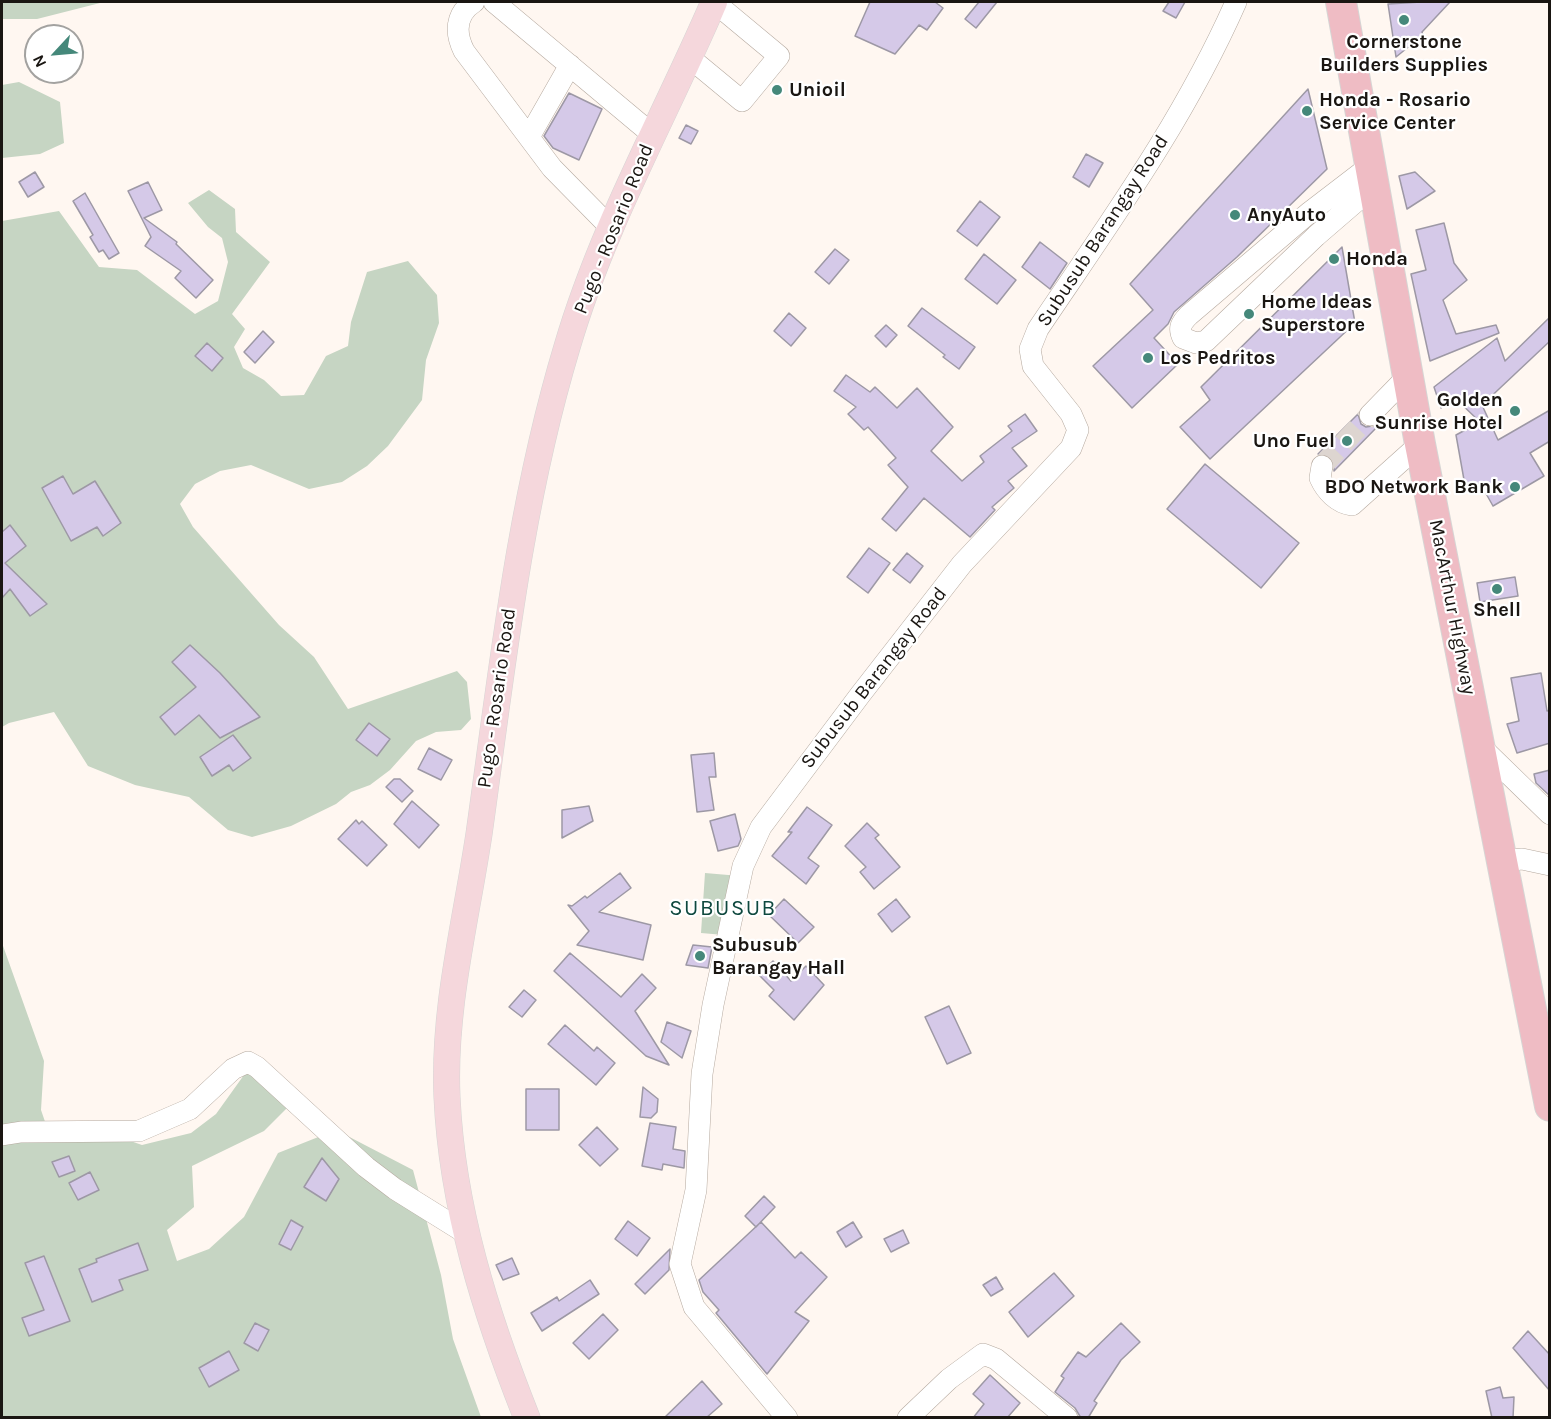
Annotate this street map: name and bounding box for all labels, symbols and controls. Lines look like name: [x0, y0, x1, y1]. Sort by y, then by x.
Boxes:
marker: Cornerstone Builders Supplies: [1397, 13, 1411, 27]
north arrow: [24, 24, 84, 84]
place label: Cornerstone Builders Supplies: [1320, 30, 1488, 77]
text: N: [28, 52, 50, 71]
place label: Unioil: [789, 78, 846, 102]
marker: Unioil: [770, 83, 784, 97]
place label: Honda - Rosario Service Center: [1319, 88, 1471, 135]
marker: Honda - Rosario Service Center: [1300, 104, 1314, 118]
street label: Subusub Barangay Road: [1032, 131, 1174, 331]
street label: Pugo - Rosario Road: [569, 140, 659, 318]
place label: AnyAuto: [1247, 203, 1326, 227]
marker: AnyAuto: [1228, 208, 1242, 222]
place label: Honda: [1346, 247, 1408, 271]
marker: Honda: [1327, 252, 1341, 266]
place label: Home Ideas Superstore: [1261, 290, 1372, 337]
marker: Home Ideas Superstore: [1242, 307, 1256, 321]
place label: Los Pedritos: [1160, 346, 1275, 370]
marker: Los Pedritos: [1141, 351, 1155, 365]
place label: Golden Sunrise Hotel: [1375, 388, 1503, 435]
marker: Golden Sunrise Hotel: [1508, 404, 1522, 418]
place label: Uno Fuel: [1253, 429, 1335, 453]
marker: Uno Fuel: [1340, 434, 1354, 448]
place label: BDO Network Bank: [1325, 475, 1503, 499]
marker: BDO Network Bank: [1508, 480, 1522, 494]
street label: MacArthur Highway: [1423, 517, 1481, 697]
marker: Shell: [1490, 582, 1504, 596]
street label: Subusub Barangay Road: [796, 583, 952, 773]
place label: Shell: [1473, 598, 1521, 622]
street label: Pugo - Rosario Road: [472, 606, 522, 790]
district label: SUBUSUB: [669, 896, 777, 922]
place label: Subusub Barangay Hall: [712, 933, 845, 980]
marker: Subusub Barangay Hall: [693, 949, 707, 963]

